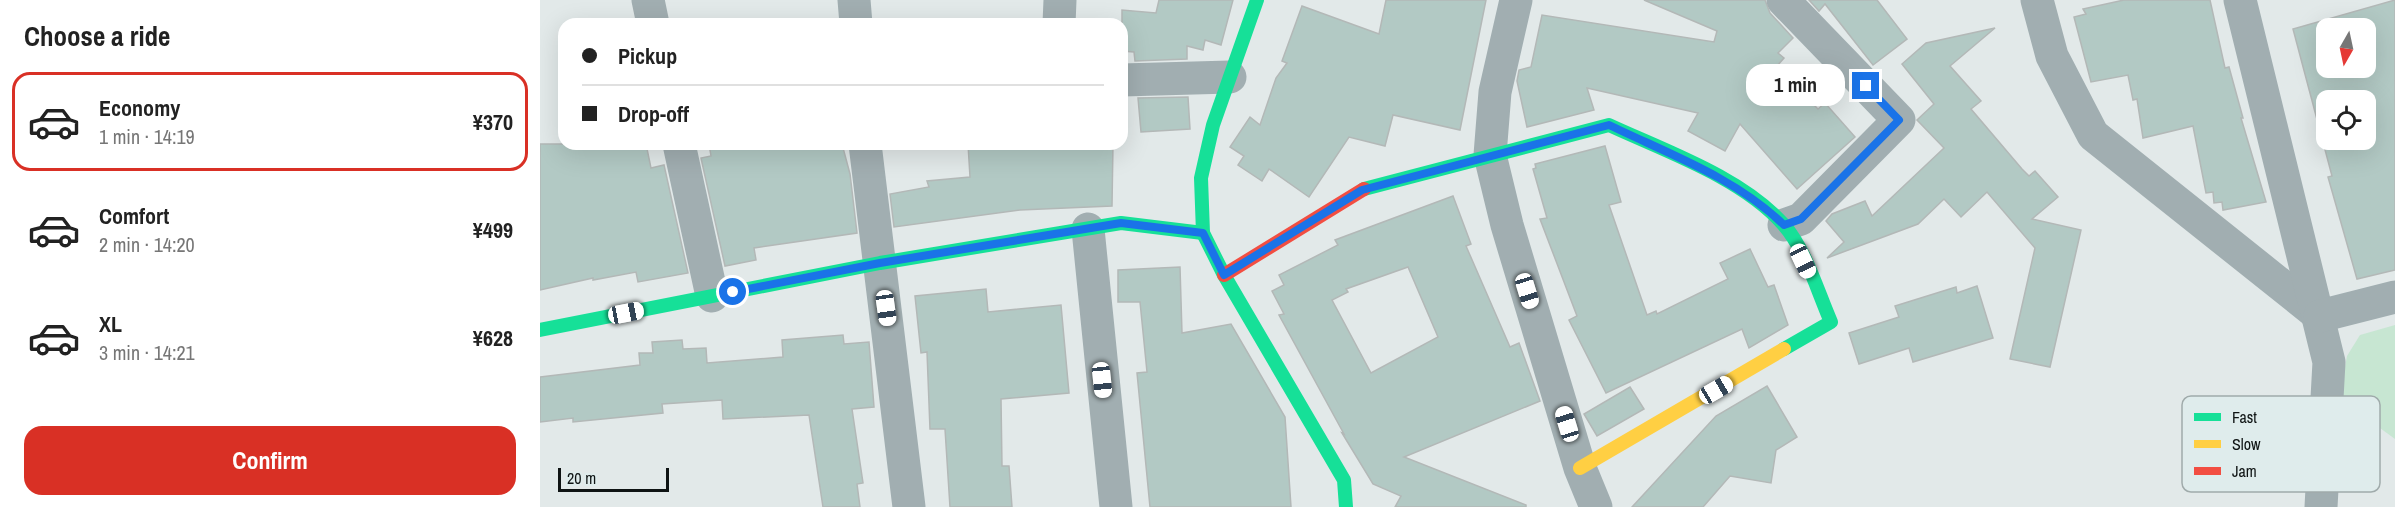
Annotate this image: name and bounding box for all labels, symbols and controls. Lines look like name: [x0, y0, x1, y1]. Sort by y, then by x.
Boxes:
text: Choose a ride: [24, 18, 170, 54]
north arrow: [2316, 18, 2376, 78]
map controls: [2316, 18, 2376, 150]
text: Pickup: [618, 41, 677, 71]
callout: 1 min: [1746, 65, 1845, 107]
text: 1 min: [1774, 71, 1817, 98]
route end: [1852, 72, 1879, 99]
button: locate: [2316, 90, 2376, 150]
text: Economy: [99, 93, 180, 123]
icon: car: [27, 95, 81, 149]
text: Drop-off: [618, 99, 689, 129]
text: ¥370: [473, 107, 513, 137]
text: 1 min · 14:19: [99, 123, 195, 150]
text: Comfort: [99, 201, 169, 231]
icon: car: [27, 203, 81, 257]
text: ¥499: [473, 215, 513, 245]
text: 2 min · 14:20: [99, 231, 195, 258]
car: [1787, 241, 1819, 281]
car: [1513, 271, 1541, 311]
route start: [719, 278, 746, 305]
car: [875, 289, 897, 327]
car: [607, 301, 645, 325]
text: XL: [99, 309, 122, 339]
icon: car: [27, 311, 81, 365]
text: ¥628: [473, 323, 513, 353]
text: 3 min · 14:21: [99, 339, 195, 366]
car: [1091, 361, 1113, 399]
car: [1696, 373, 1736, 407]
legend: [2182, 396, 2380, 492]
car: [1553, 404, 1581, 444]
text: Fast: [2232, 406, 2257, 428]
button: Confirm: [24, 426, 516, 495]
text: Slow: [2232, 433, 2261, 455]
text: Jam: [2232, 460, 2257, 482]
scale bar: [558, 465, 669, 492]
text: 20 m: [567, 467, 596, 489]

